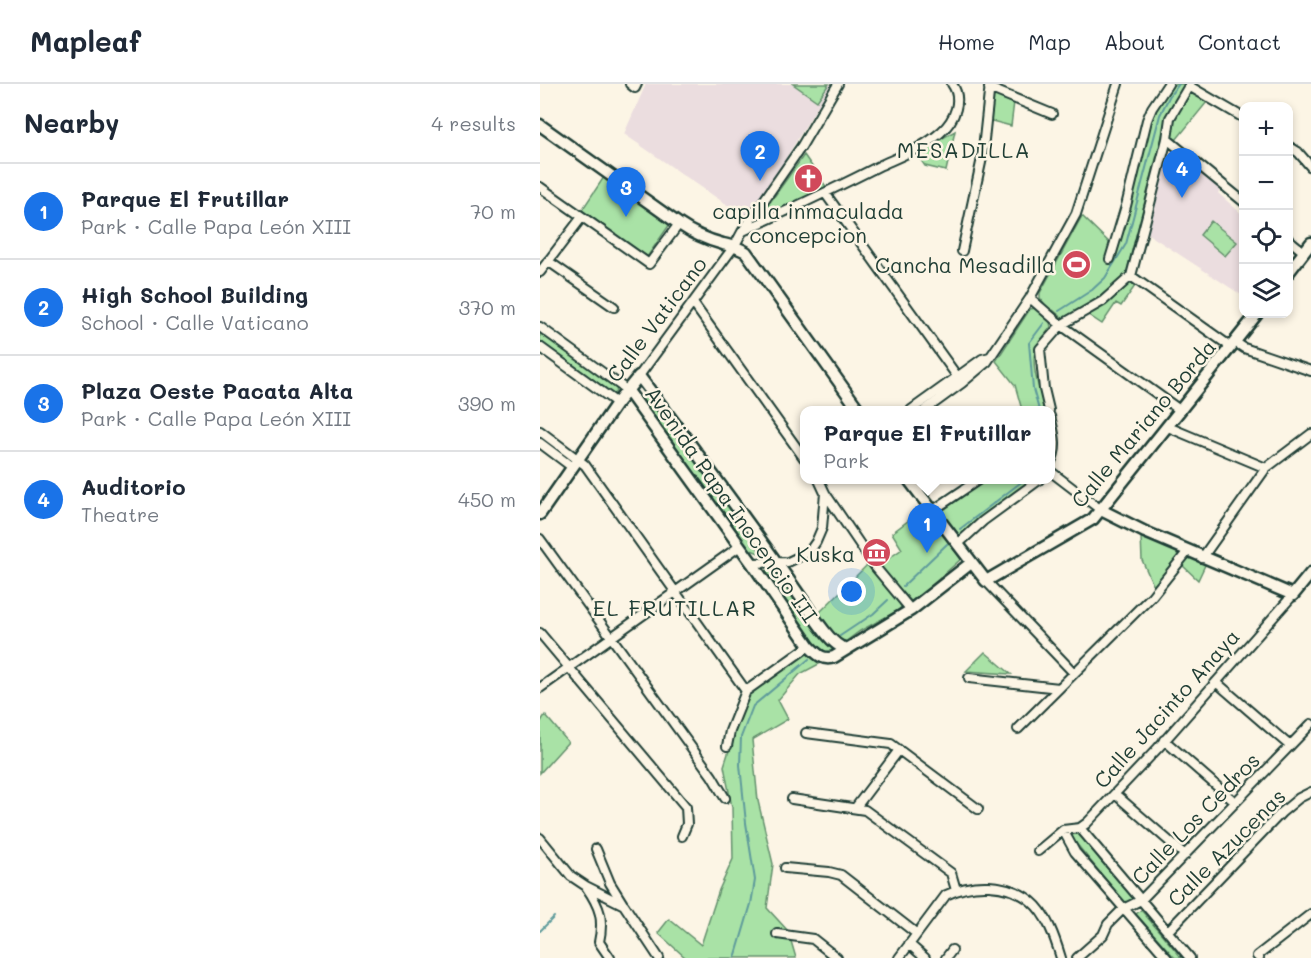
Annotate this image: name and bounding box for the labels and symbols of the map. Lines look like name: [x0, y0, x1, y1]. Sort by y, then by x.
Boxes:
pin: 2: [740, 132, 780, 181]
district label: MESADILLA: [897, 135, 1031, 164]
pin: 4: [1162, 148, 1202, 198]
church icon: capilla inmaculada concepcion: [792, 163, 824, 195]
pin: 3: [606, 168, 646, 217]
place label: capilla inmaculada concepcion: [712, 197, 904, 248]
sports icon: Cancha Mesadilla: [1060, 248, 1092, 280]
street label: Calle Vaticano: [600, 251, 712, 387]
place label: Cancha Mesadilla: [875, 251, 1055, 278]
street label: Calle Mariano Borda: [1065, 333, 1221, 513]
street label: Avenida Papa Inocencio III: [640, 381, 824, 627]
pin: 1: [908, 504, 946, 553]
museum icon: Kuska: [860, 537, 892, 569]
place label: Kuska: [796, 540, 855, 567]
your location: [837, 577, 866, 606]
district label: EL FRUTILLAR: [593, 593, 757, 622]
street label: Calle Jacinto Anaya: [1087, 623, 1245, 793]
street label: Calle Los Cedros: [1125, 746, 1265, 890]
street label: Calle Azucenas: [1161, 782, 1291, 912]

